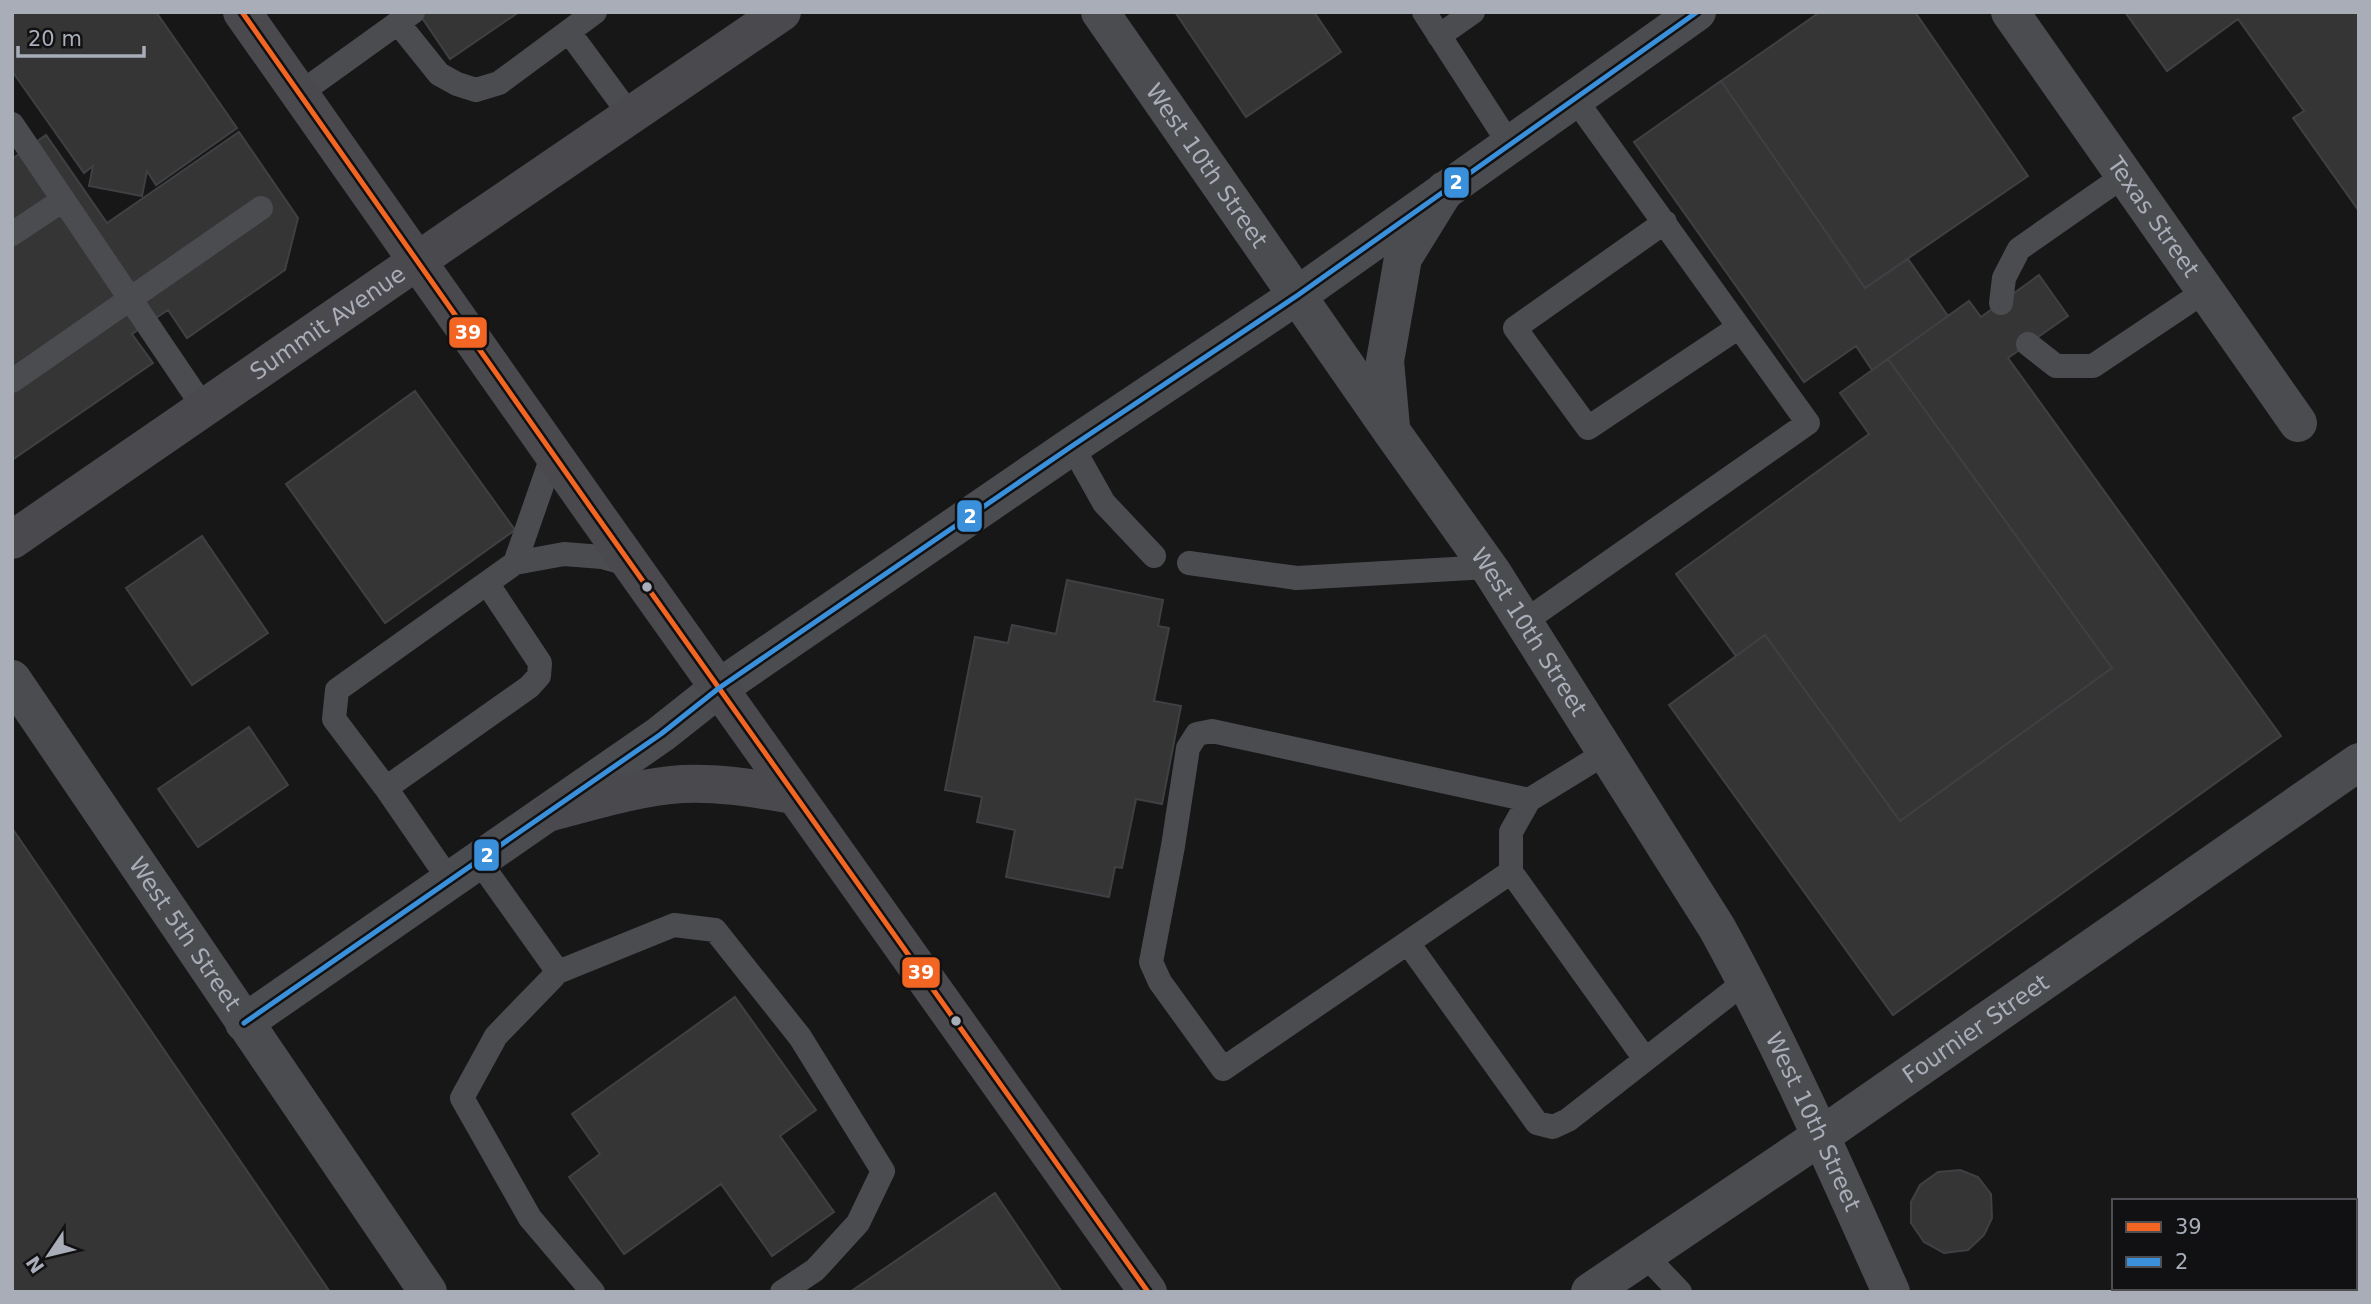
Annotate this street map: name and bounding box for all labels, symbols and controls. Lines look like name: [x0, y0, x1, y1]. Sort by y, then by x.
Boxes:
scale bar: [18, 14, 144, 58]
text: 20 m: [28, 27, 82, 51]
street label: West 10th Street: [1141, 78, 1273, 253]
street label: Texas Street: [2102, 151, 2205, 282]
line badge: 2: [1443, 166, 1470, 199]
text: 2: [1449, 171, 1463, 193]
street label: Summit Avenue: [245, 260, 410, 385]
line badge: 39: [448, 316, 488, 349]
text: 39: [455, 321, 481, 343]
line badge: 2: [956, 499, 983, 533]
text: 2: [963, 505, 977, 527]
street label: West 10th Street: [1466, 543, 1592, 720]
unlabelled marker: [640, 580, 654, 594]
line badge: 2: [473, 838, 500, 872]
text: 2: [480, 844, 494, 866]
street label: West 5th Street: [124, 852, 246, 1015]
line badge: 39: [901, 956, 941, 989]
text: 39: [908, 961, 934, 983]
street label: Fournier Street: [1898, 969, 2054, 1088]
unlabelled marker: [949, 1014, 963, 1028]
street label: West 10th Street: [1760, 1028, 1866, 1215]
legend: [2112, 1199, 2357, 1290]
text: 39: [2175, 1215, 2202, 1239]
north arrow: [14, 1220, 84, 1290]
text: 2: [2175, 1250, 2188, 1274]
text: N: [22, 1252, 49, 1278]

